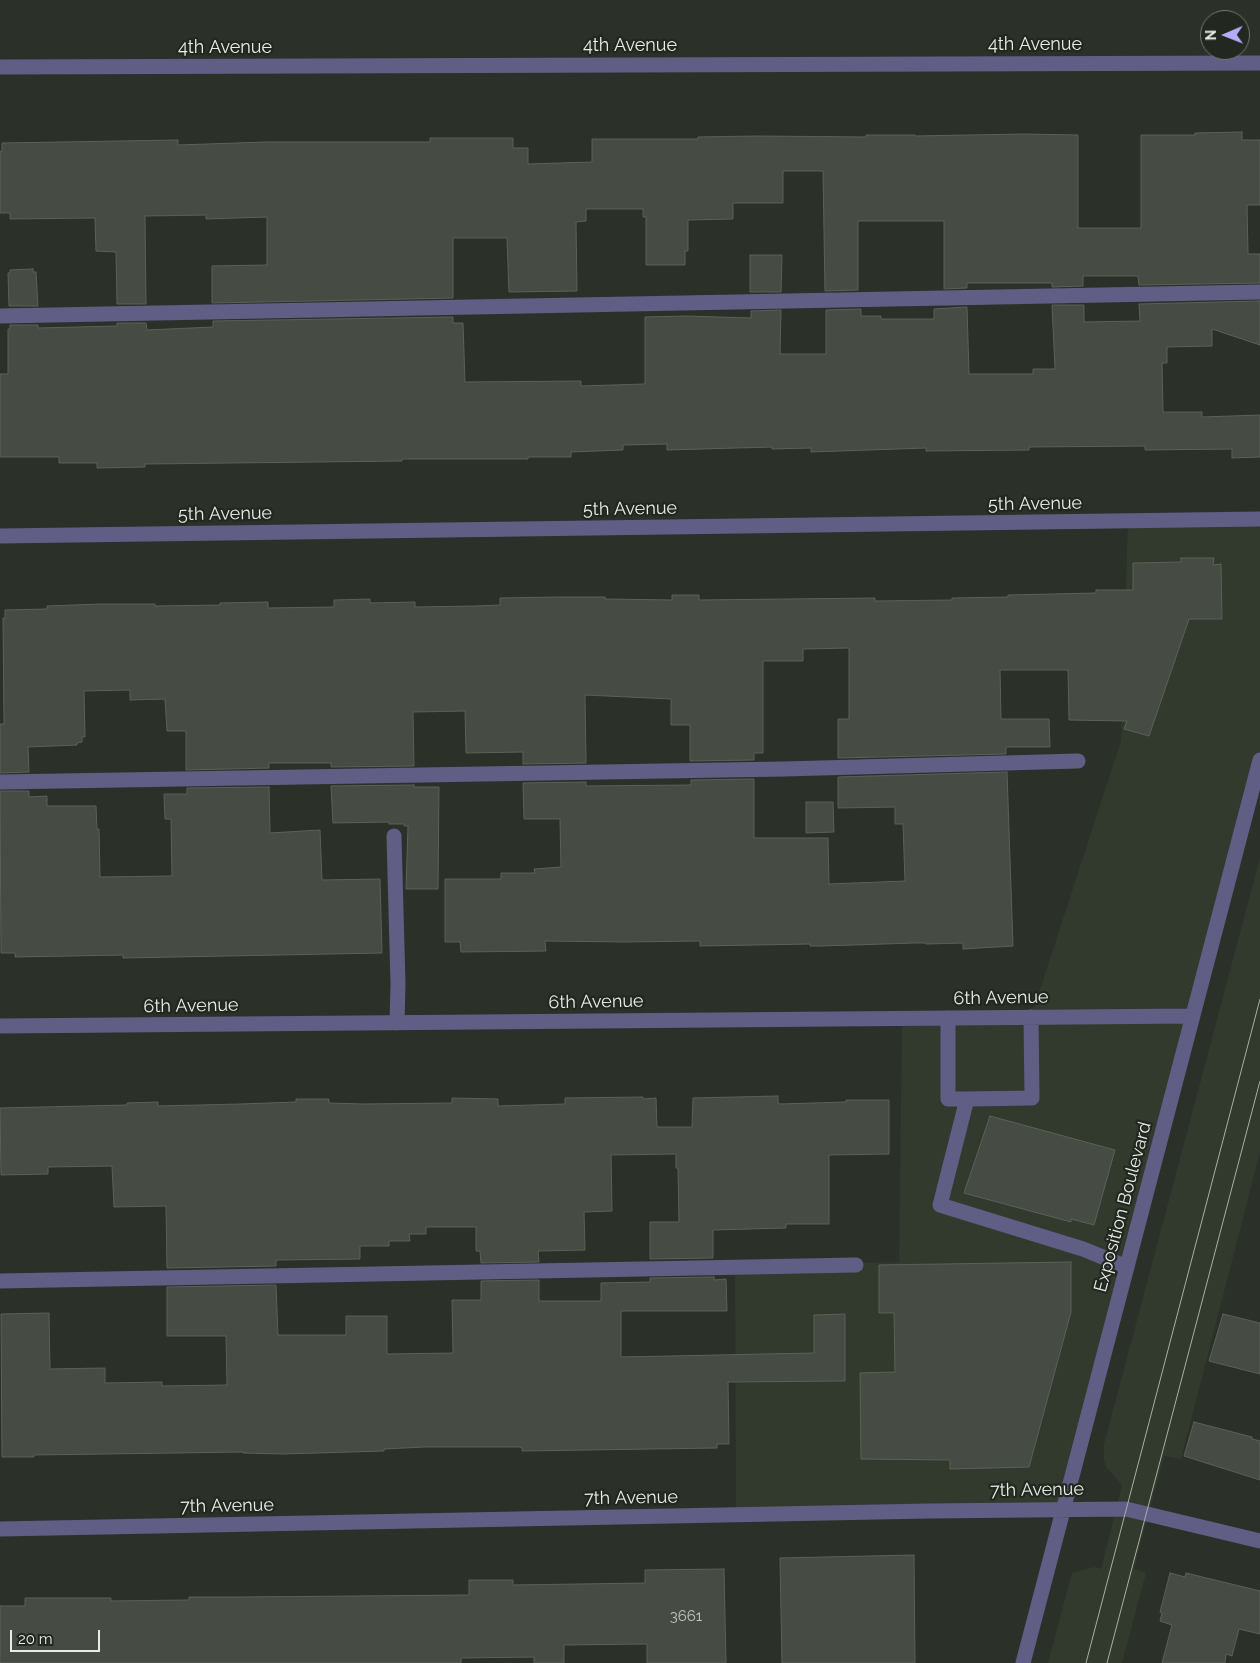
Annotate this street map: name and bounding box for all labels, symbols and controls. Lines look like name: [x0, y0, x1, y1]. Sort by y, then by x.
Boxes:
north arrow: [1200, 10, 1250, 60]
text: N: [1203, 30, 1219, 41]
street label: 4th Avenue: [988, 34, 1082, 56]
street label: 4th Avenue: [583, 35, 677, 57]
street label: 4th Avenue: [178, 37, 272, 59]
street label: 5th Avenue: [988, 492, 1082, 516]
street label: 5th Avenue: [583, 497, 677, 521]
street label: 5th Avenue: [178, 502, 272, 526]
street label: 6th Avenue: [953, 986, 1049, 1010]
street label: 6th Avenue: [548, 990, 644, 1014]
street label: 6th Avenue: [143, 994, 239, 1018]
street label: Exposition Boulevard: [1090, 1120, 1156, 1294]
street label: 7th Avenue: [990, 1478, 1084, 1502]
street label: 7th Avenue: [584, 1486, 678, 1510]
street label: 7th Avenue: [180, 1494, 274, 1518]
house number: 3661: [670, 1607, 702, 1625]
scale bar: [12, 1620, 102, 1652]
text: 20 m: [18, 1630, 53, 1648]

